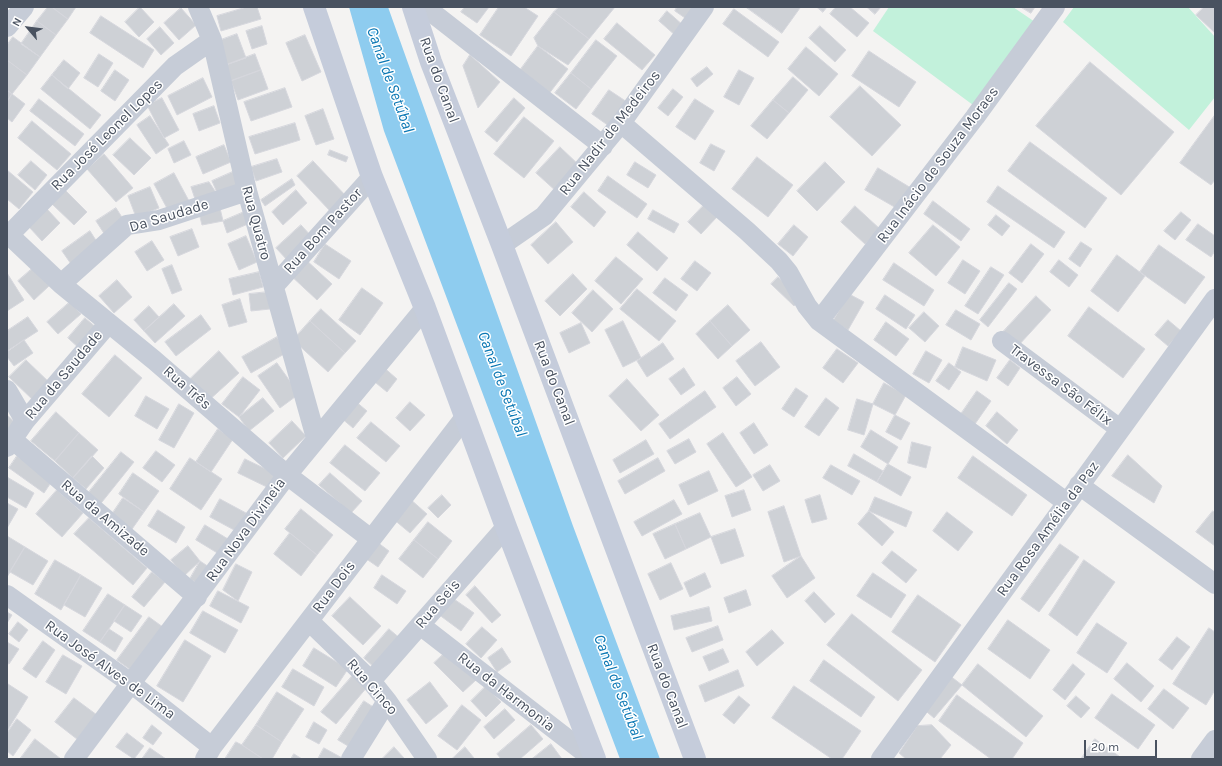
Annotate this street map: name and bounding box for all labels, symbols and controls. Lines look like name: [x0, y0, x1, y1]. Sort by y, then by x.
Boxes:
north arrow: [8, 8, 48, 48]
text: N: [9, 16, 25, 29]
water label: Canal de Setúbal: [362, 24, 418, 136]
street label: Rua do Canal: [415, 35, 463, 125]
street label: Rua Nadir de Medeiros: [555, 67, 665, 199]
street label: Rua José Leonel Lopes: [47, 75, 167, 195]
street label: Rua Inácio de Souza Moraes: [873, 83, 1003, 247]
street label: Rua Quatro: [237, 184, 275, 262]
street label: Rua Bom Pastor: [280, 185, 366, 277]
street label: Da Saudade: [127, 195, 211, 237]
street label: Rua da Saudade: [21, 327, 107, 423]
water label: Canal de Setúbal: [473, 329, 531, 439]
street label: Rua do Canal: [530, 338, 578, 428]
street label: Travessa São Félix: [1006, 341, 1116, 429]
street label: Rua Três: [159, 362, 215, 414]
street label: Rua Rosa Amélia da Paz: [993, 458, 1103, 600]
street label: Rua Nova Divineia: [202, 475, 290, 585]
street label: Rua da Amizade: [57, 476, 153, 560]
street label: Rua Dois: [309, 557, 359, 617]
street label: Rua Seis: [412, 576, 464, 632]
street label: Rua José Alves de Lima: [41, 617, 179, 723]
water label: Canal de Setúbal: [589, 632, 647, 742]
street label: Rua do Canal: [643, 641, 691, 731]
street label: Rua da Harmonia: [454, 648, 558, 736]
street label: Rua Cinco: [343, 655, 401, 719]
scale bar: [1086, 732, 1159, 758]
text: 20 m: [1091, 740, 1119, 754]

